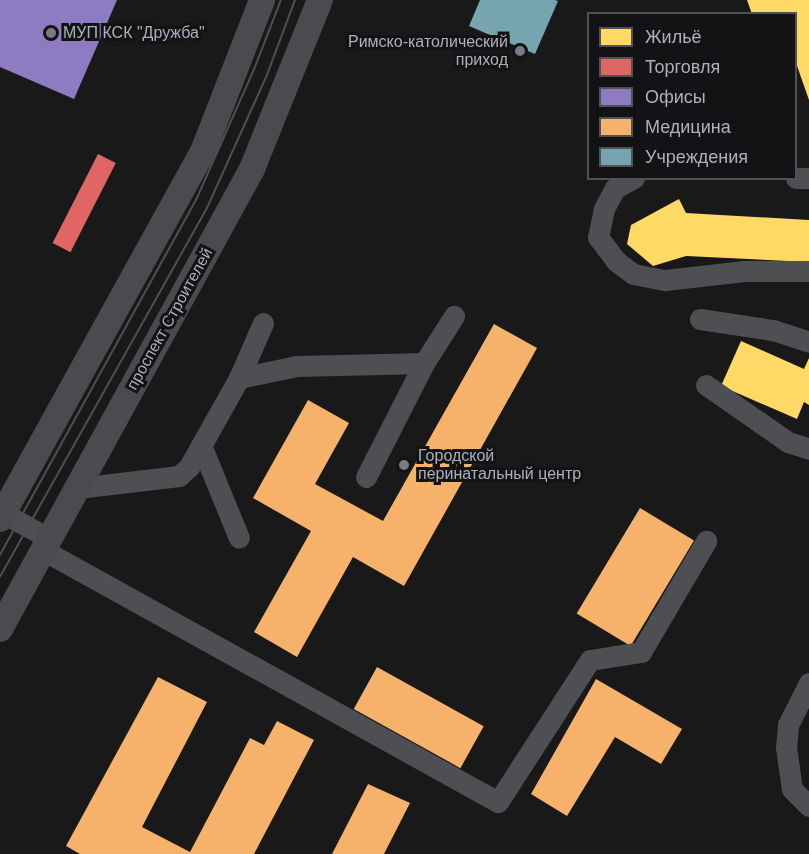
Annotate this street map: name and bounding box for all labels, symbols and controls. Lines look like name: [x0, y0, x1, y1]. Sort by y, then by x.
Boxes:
legend: [587, 12, 797, 180]
place label: МУП КСК "Дружба": [63, 23, 205, 43]
marker: МУП КСК "Дружба": [44, 26, 58, 40]
text: Жильё: [645, 27, 702, 47]
place label: Римско-католический приход: [348, 32, 508, 70]
marker: Римско-католический приход: [513, 44, 527, 58]
text: Торговля: [645, 57, 720, 77]
text: Офисы: [645, 87, 706, 107]
text: Медицина: [645, 117, 731, 137]
text: Учреждения: [645, 147, 748, 167]
street label: проспект Строителей: [123, 245, 217, 393]
place label: Городской перинатальный центр: [418, 446, 581, 484]
marker: Городской перинатальный центр: [395, 456, 413, 474]

